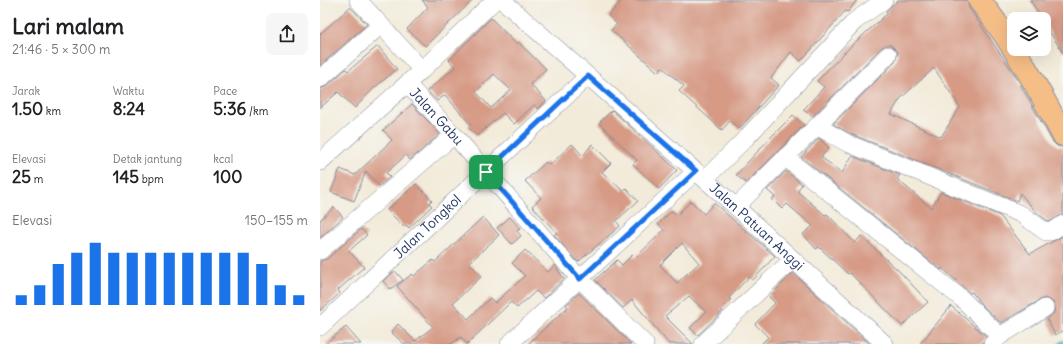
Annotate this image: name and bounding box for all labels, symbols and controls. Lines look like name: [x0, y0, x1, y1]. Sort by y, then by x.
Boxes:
text: Lari malam: [12, 12, 124, 40]
map controls: [1007, 12, 1051, 56]
button: layers: [1007, 12, 1051, 56]
button: share: [266, 13, 308, 55]
text: 21:46 · 5 × 300 m: [12, 41, 111, 58]
text: Jarak: [12, 84, 40, 98]
text: Waktu: [113, 84, 144, 98]
text: Pace: [213, 84, 237, 98]
street label: Jalan Gabu: [406, 84, 468, 149]
text: 1.50: [12, 98, 43, 120]
text: 8:24: [113, 98, 145, 120]
text: 5:36: [213, 98, 246, 120]
text: km: [43, 104, 61, 118]
text: /km: [246, 104, 268, 118]
text: Elevasi: [12, 152, 46, 166]
text: Detak jantung: [113, 152, 182, 166]
text: kcal: [213, 152, 233, 166]
pin: [469, 155, 503, 189]
icon: arrive: [475, 161, 497, 183]
text: 25: [12, 166, 31, 188]
text: 145: [113, 166, 139, 188]
text: 100: [213, 166, 242, 188]
text: m: [31, 172, 43, 186]
text: bpm: [139, 172, 164, 186]
street label: Jalan Patuan Anggi: [706, 179, 808, 274]
street label: Jalan Tongkol: [390, 191, 465, 262]
text: Elevasi: [12, 212, 52, 229]
text: 150–155 m: [245, 212, 308, 229]

